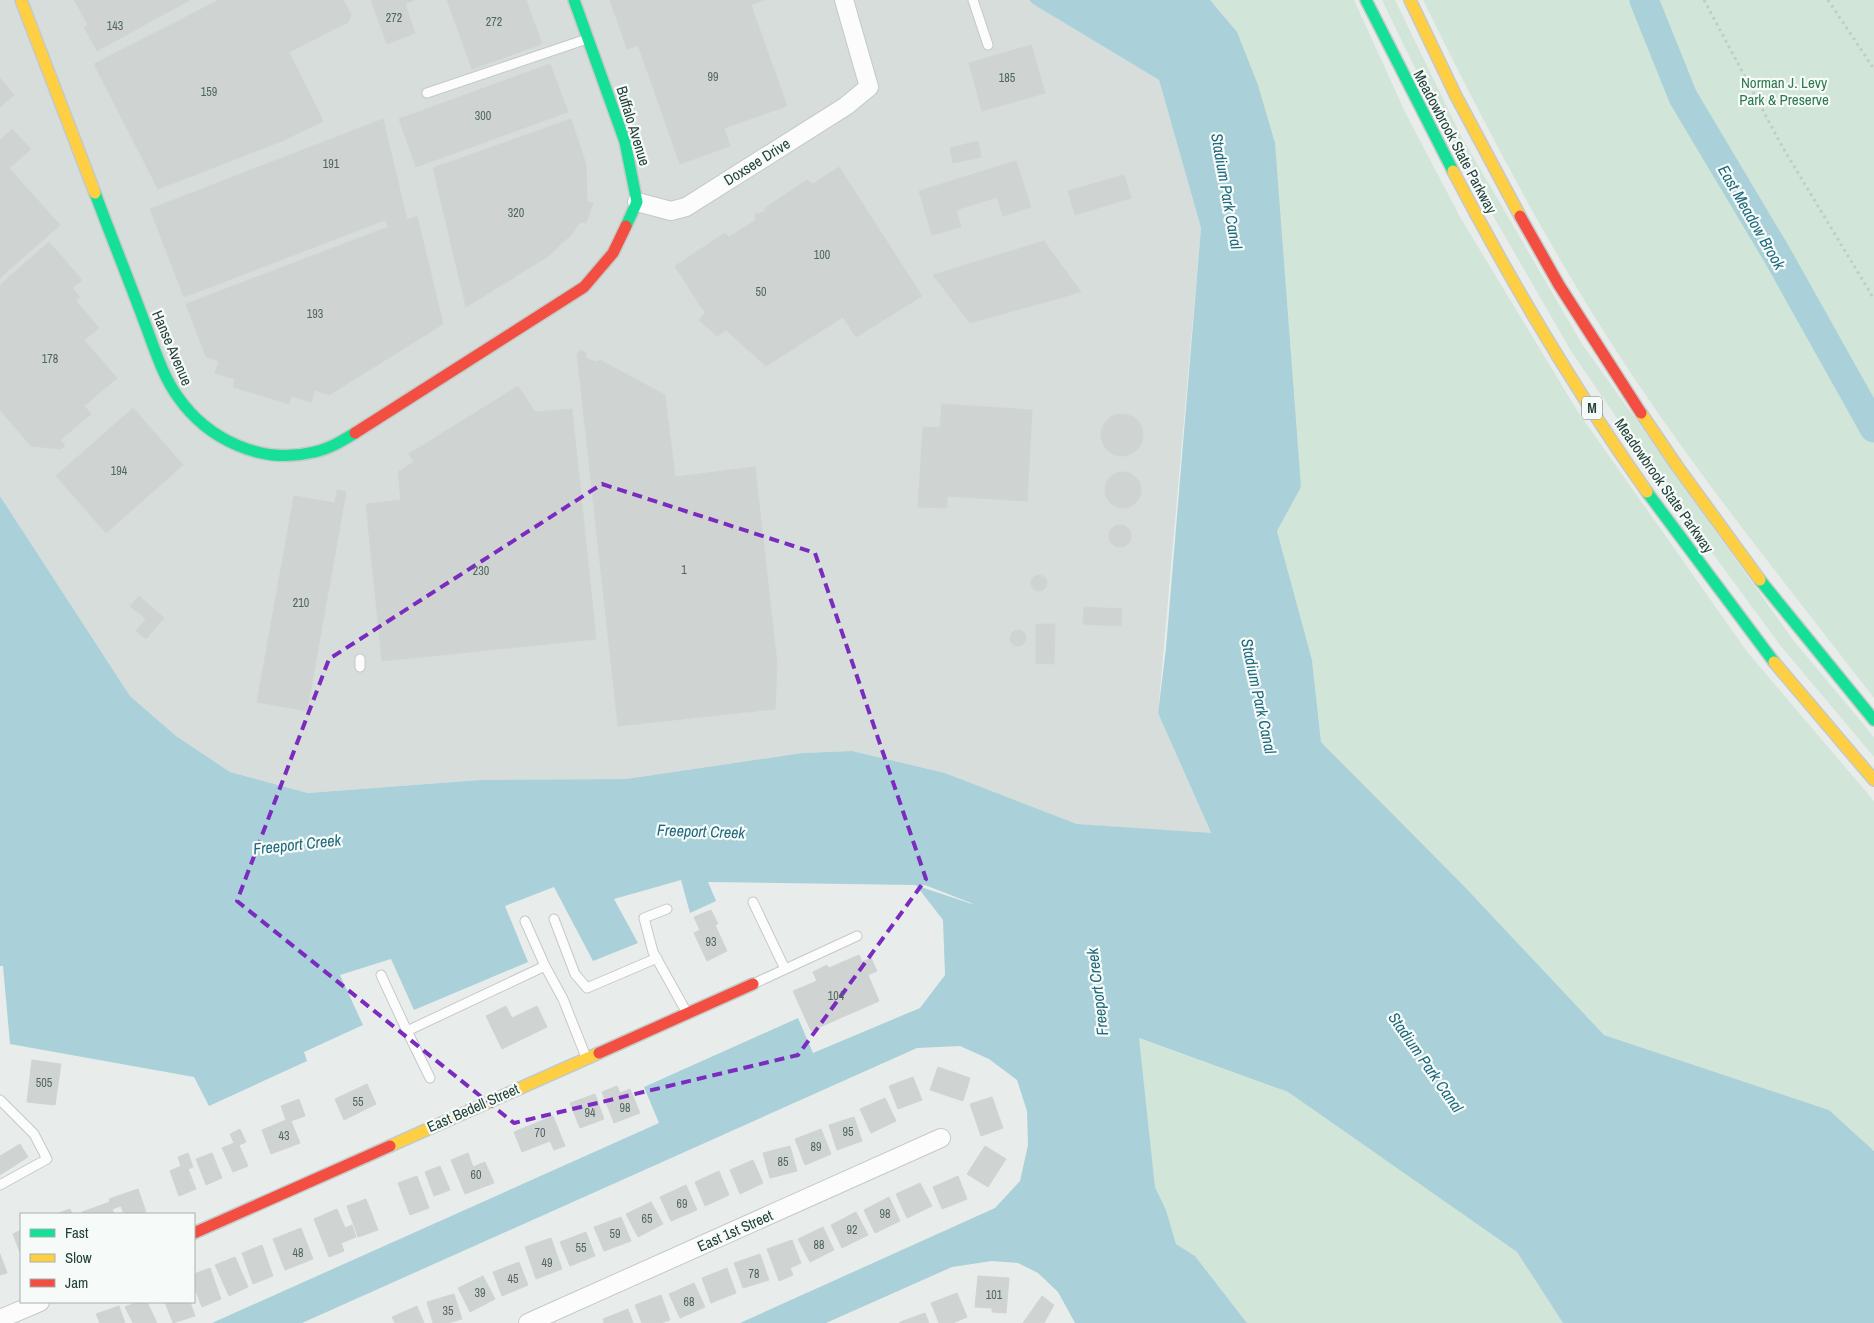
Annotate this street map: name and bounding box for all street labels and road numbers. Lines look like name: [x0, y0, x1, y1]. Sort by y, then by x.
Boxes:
street label: Meadowbrook State Parkway: [1409, 66, 1503, 218]
street label: Buffalo Avenue: [611, 83, 656, 168]
street label: Doxsee Drive: [720, 133, 794, 190]
street label: Hanse Avenue: [147, 307, 198, 389]
road number: M: [1582, 396, 1602, 419]
street label: Meadowbrook State Parkway: [1610, 414, 1719, 558]
street label: East Bedell Street: [424, 1078, 523, 1137]
street label: East 1st Street: [694, 1204, 776, 1257]

